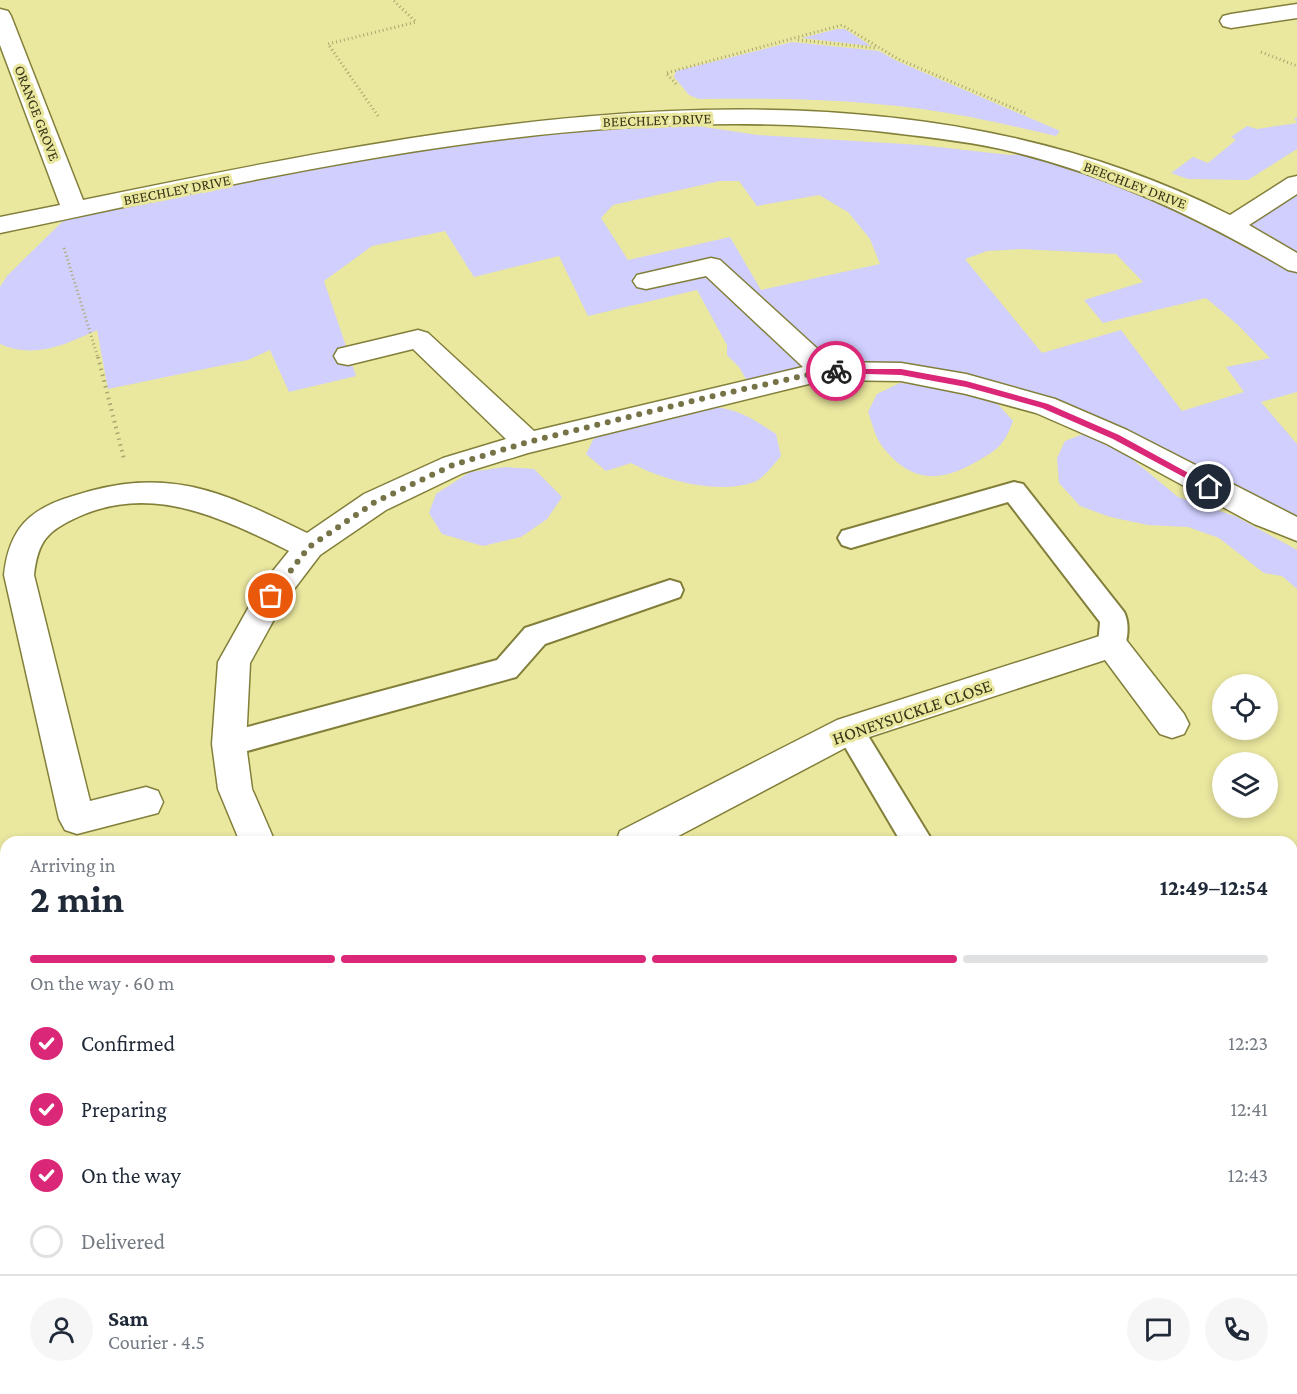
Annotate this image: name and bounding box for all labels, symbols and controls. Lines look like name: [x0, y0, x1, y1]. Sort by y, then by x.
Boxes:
street label: ORANGE GROVE: [11, 63, 63, 163]
street label: BEECHLEY DRIVE: [602, 110, 712, 130]
street label: BEECHLEY DRIVE: [1081, 158, 1189, 212]
street label: BEECHLEY DRIVE: [122, 172, 232, 208]
courier: [806, 341, 866, 401]
icon: bike: [820, 355, 853, 388]
pin: [1183, 461, 1234, 512]
icon: home: [1192, 470, 1225, 503]
pin: [245, 570, 296, 621]
icon: bag: [254, 579, 287, 612]
map controls: [1212, 674, 1278, 818]
button: locate: [1212, 674, 1278, 740]
street label: HONEYSUCKLE CLOSE: [830, 675, 995, 749]
button: layers: [1212, 752, 1278, 818]
text: Arriving in: [30, 854, 115, 876]
text: 12:49–12:54: [1160, 875, 1268, 900]
text: 2 min: [30, 877, 124, 920]
text: On the way · 60 m: [30, 972, 174, 994]
icon: check: [30, 1027, 63, 1060]
text: Confirmed: [81, 1031, 175, 1056]
text: 12:23: [1228, 1032, 1268, 1054]
icon: check: [30, 1093, 63, 1126]
text: Preparing: [81, 1097, 167, 1122]
text: 12:41: [1230, 1098, 1268, 1120]
icon: check: [30, 1159, 63, 1192]
text: On the way: [81, 1163, 181, 1188]
text: 12:43: [1228, 1164, 1268, 1186]
text: Delivered: [81, 1229, 165, 1254]
button: person: [30, 1298, 93, 1361]
button: chat: [1127, 1298, 1190, 1361]
button: phone: [1205, 1298, 1268, 1361]
text: Sam: [108, 1306, 148, 1331]
text: Courier · 4.5: [108, 1331, 205, 1353]

